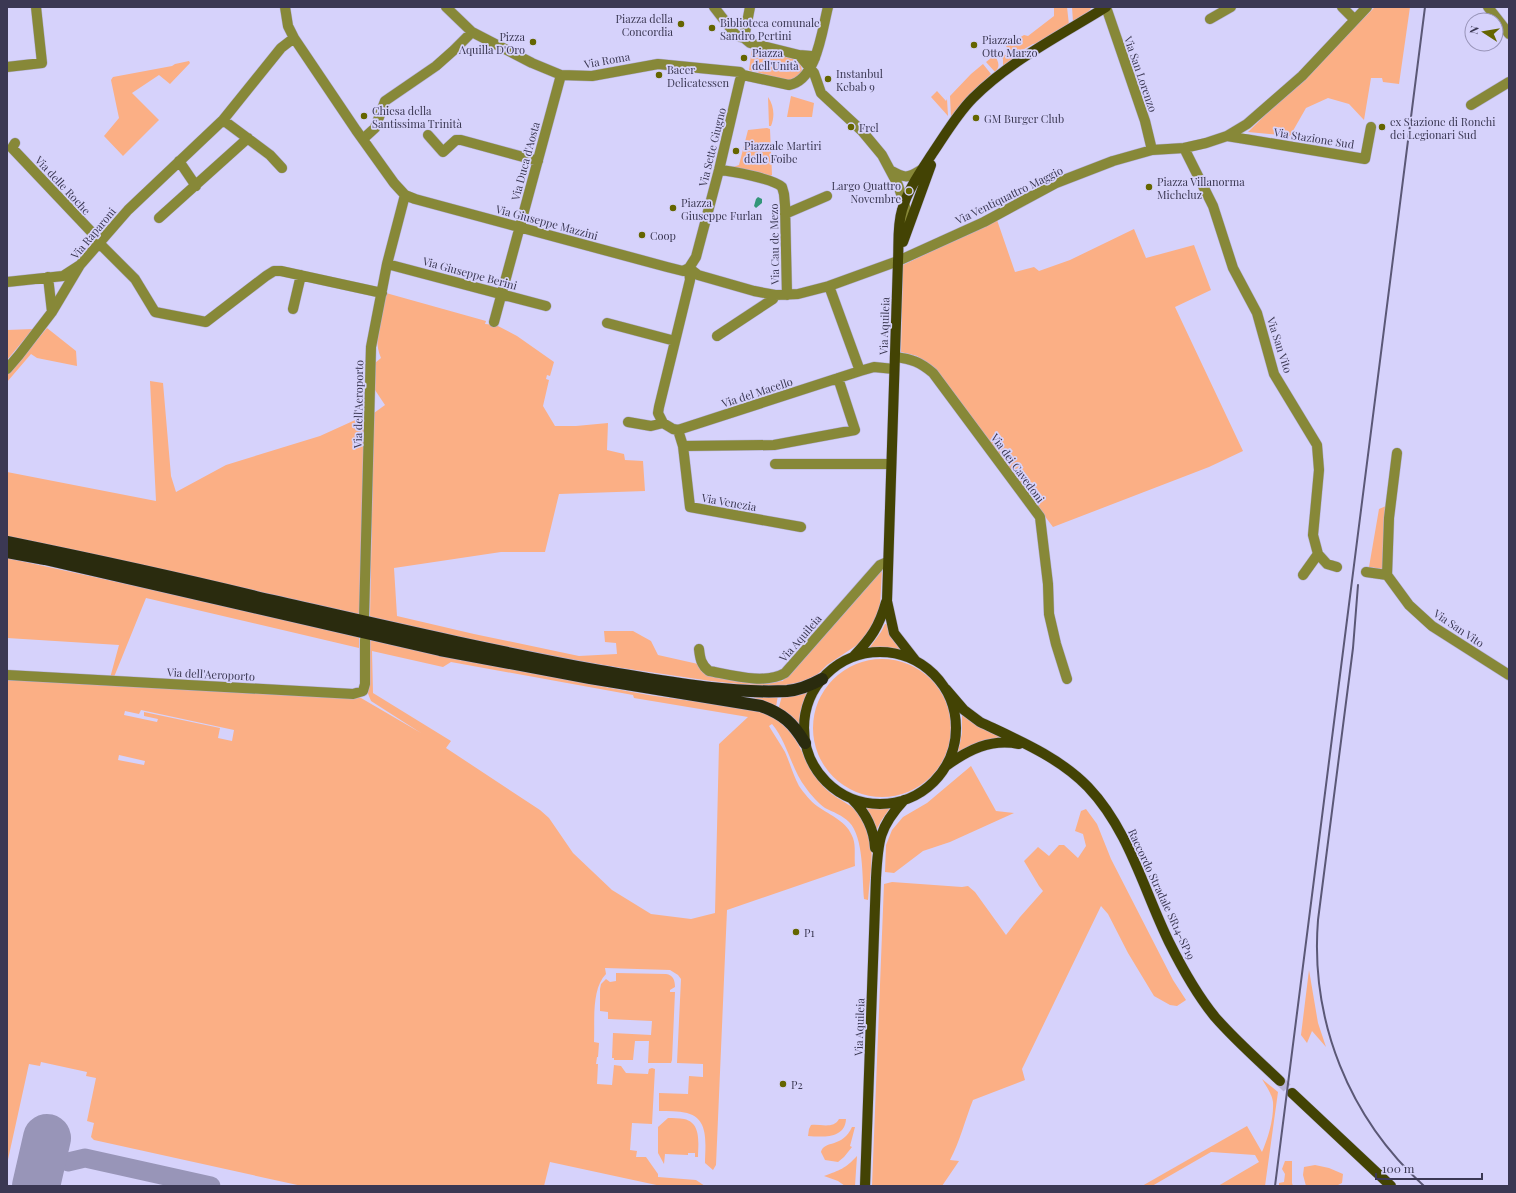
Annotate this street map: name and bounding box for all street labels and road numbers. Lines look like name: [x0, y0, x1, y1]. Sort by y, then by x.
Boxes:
street label: Via San Lorenzo: [1121, 33, 1161, 114]
street label: Via Roma: [582, 49, 632, 72]
street label: Via Sette Giugno: [695, 106, 729, 189]
street label: Via Duca d'Aosta: [507, 120, 543, 203]
street label: Via Stazione Sud: [1272, 124, 1356, 152]
street label: Via delle Roche: [31, 152, 94, 218]
street label: Via Ventiquattro Maggio: [952, 162, 1065, 228]
street label: Via Giuseppe Mazzini: [493, 201, 600, 243]
street label: Via Cau de Mezo: [766, 203, 782, 286]
street label: Via Raparoni: [66, 204, 119, 263]
street label: Via Giuseppe Berini: [420, 253, 519, 293]
street label: Via Aquileia: [875, 296, 893, 356]
street label: Via San Vito: [1264, 314, 1296, 375]
street label: Via dell'Aeroporto: [350, 360, 366, 449]
street label: Via del Macello: [719, 373, 794, 411]
street label: Via dei Cavedoni: [987, 430, 1048, 506]
street label: Via Venezia: [699, 490, 758, 514]
street label: Via San Vito: [1430, 605, 1487, 650]
street label: Via Aquileia: [775, 611, 825, 665]
street label: Via dell'Aeroporto: [166, 664, 255, 684]
street label: Raccordo Stradale SR14-SP19: [1125, 826, 1199, 962]
street label: Via Aquileia: [850, 997, 868, 1057]

